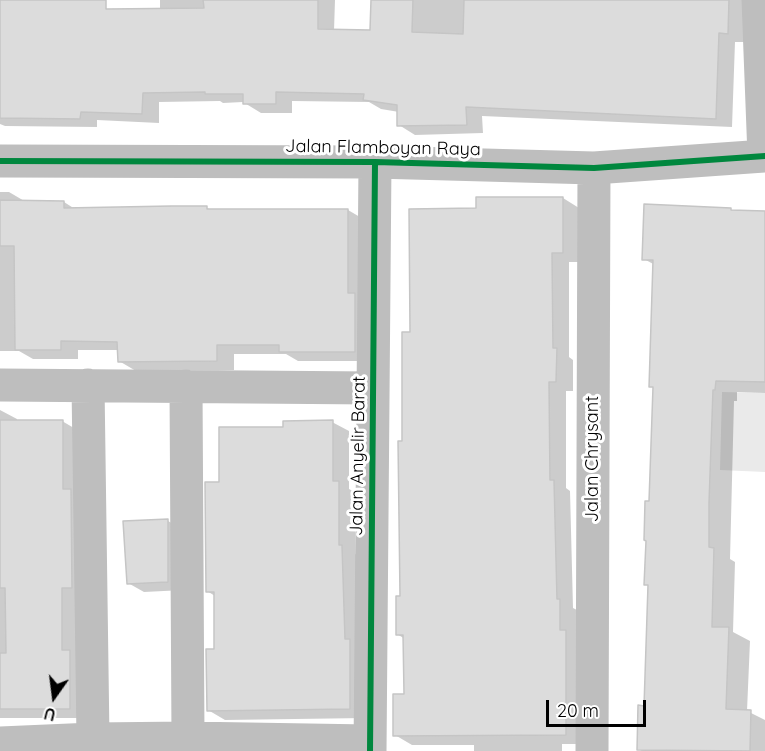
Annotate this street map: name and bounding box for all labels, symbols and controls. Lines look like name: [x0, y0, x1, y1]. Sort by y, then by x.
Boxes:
street label: Jalan Flamboyan Raya: [285, 135, 481, 161]
street label: Jalan Anyelir Barat: [346, 376, 370, 536]
street label: Jalan Chrysant: [582, 396, 604, 522]
north arrow: [24, 667, 84, 727]
scale bar: [549, 688, 650, 726]
text: 20 m: [557, 699, 599, 722]
text: U: [42, 703, 58, 726]

